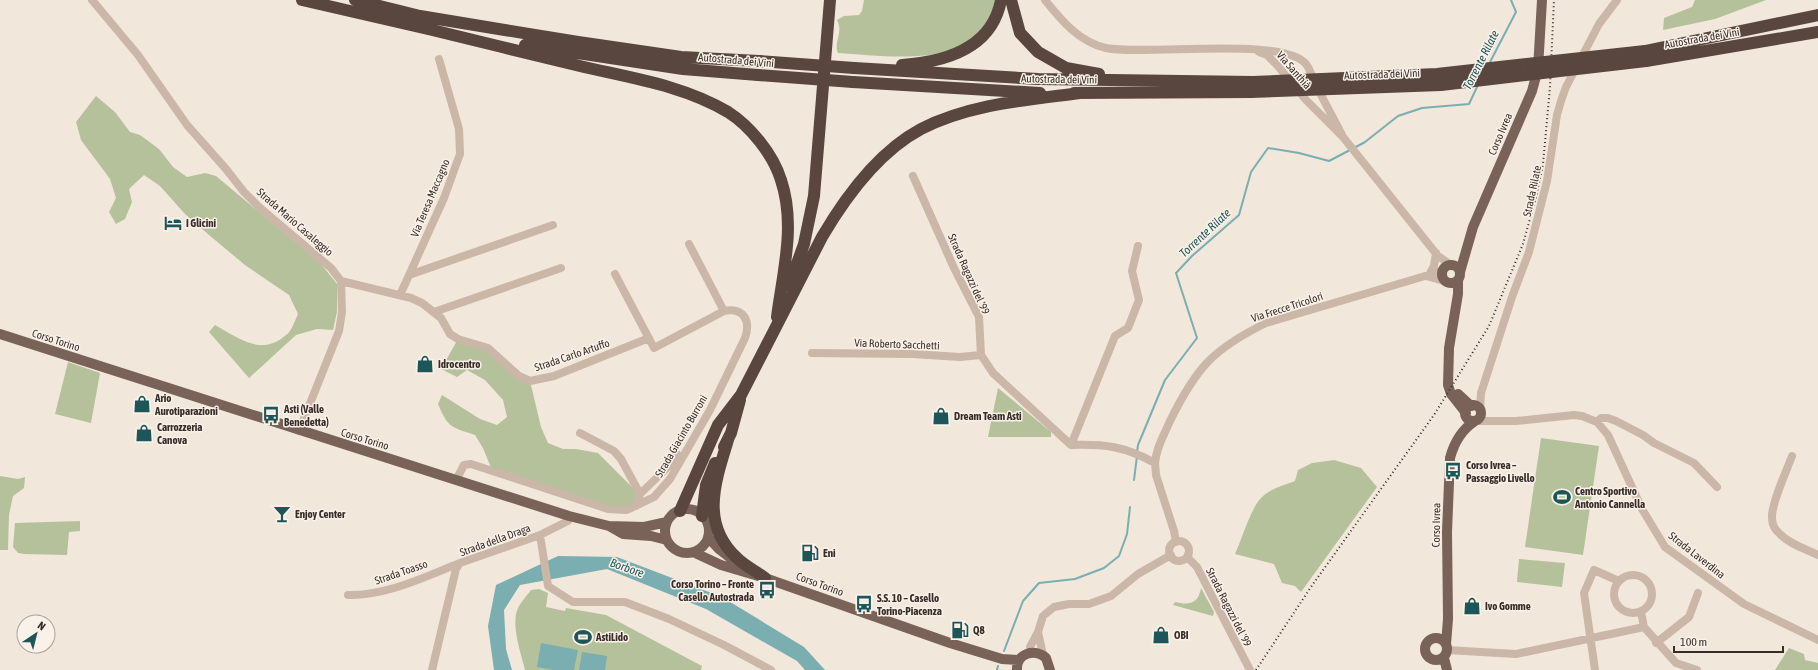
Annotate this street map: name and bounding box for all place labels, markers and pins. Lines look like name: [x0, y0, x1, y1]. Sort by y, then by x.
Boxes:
hotel icon: I Glicini: [163, 213, 183, 233]
place label: I Glicini: [186, 217, 217, 229]
shop icon: Idrocentro: [415, 354, 435, 374]
place label: Idrocentro: [438, 358, 480, 370]
place label: Ario Aurotiparazioni: [154, 392, 218, 417]
shop icon: Ario Aurotiparazioni: [132, 394, 152, 414]
place label: Asti (Valle Benedetta): [283, 403, 329, 428]
bus stop icon: Asti (Valle Benedetta): [261, 405, 281, 425]
shop icon: Dream Team Asti: [931, 406, 951, 426]
place label: Dream Team Asti: [954, 410, 1022, 422]
place label: Carrozzeria Canova: [157, 421, 202, 446]
shop icon: Carrozzeria Canova: [134, 423, 154, 443]
place label: Corso Ivrea – Passaggio Livello: [1466, 459, 1535, 484]
bus stop icon: Corso Ivrea – Passaggio Livello: [1443, 461, 1463, 481]
place label: Centro Sportivo Antonio Cannella: [1574, 485, 1645, 510]
sports icon: Centro Sportivo Antonio Cannella: [1552, 487, 1572, 507]
bar icon: Enjoy Center: [272, 504, 292, 524]
place label: Enjoy Center: [295, 508, 346, 520]
fuel station icon: Eni: [800, 543, 820, 563]
place label: Eni: [823, 547, 836, 559]
place label: Corso Torino – Fronte Casello Autostrada: [671, 578, 754, 603]
bus stop icon: Corso Torino – Fronte Casello Autostrada: [757, 580, 777, 600]
place label: S.S. 10 – Casello Torino-Piacenza: [877, 592, 942, 617]
bus stop icon: S.S. 10 – Casello Torino-Piacenza: [854, 594, 874, 614]
shop icon: Ivo Gomme: [1462, 596, 1482, 616]
place label: Ivo Gomme: [1485, 600, 1531, 612]
fuel station icon: Q8: [950, 620, 970, 640]
place label: Q8: [973, 624, 985, 636]
shop icon: OBI: [1151, 625, 1171, 645]
sports icon: AstiLido: [573, 627, 593, 647]
place label: OBI: [1174, 629, 1189, 641]
place label: AstiLido: [595, 631, 628, 643]

